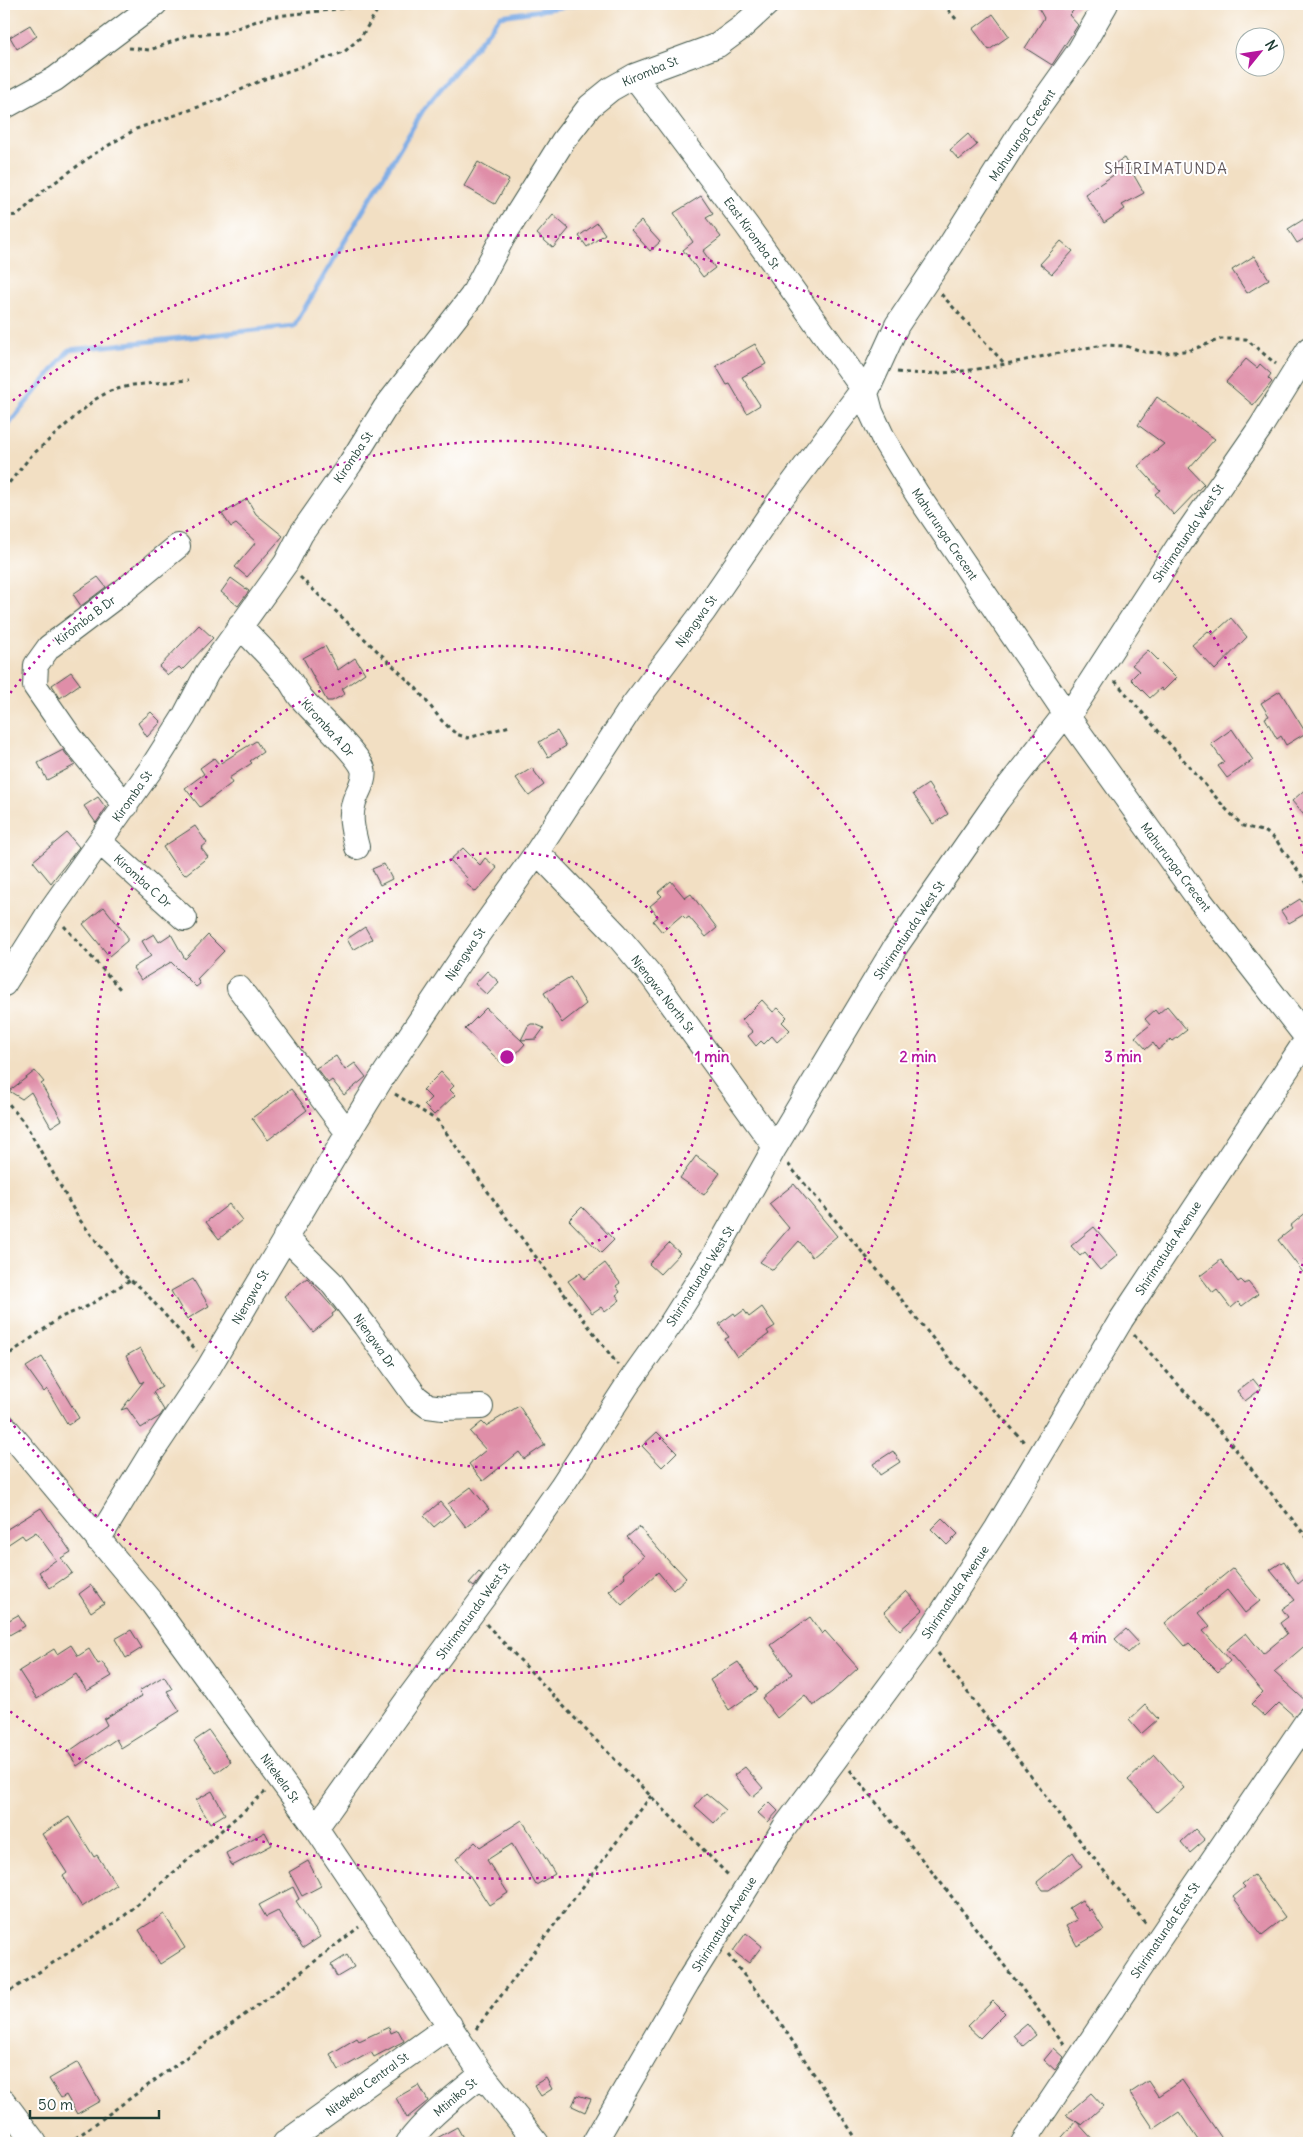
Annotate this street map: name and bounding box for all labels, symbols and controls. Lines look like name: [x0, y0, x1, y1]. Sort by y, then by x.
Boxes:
north arrow: [1236, 28, 1286, 78]
text: N: [1261, 37, 1281, 54]
street label: Kiromba St: [620, 53, 680, 89]
street label: Mahurunga Crecent: [986, 86, 1058, 184]
district label: SHIRIMATUNDA: [1104, 159, 1228, 178]
street label: East Kiromba St: [721, 194, 783, 272]
street label: Kiromba St: [330, 428, 376, 486]
street label: Shirimatunda West St: [1149, 481, 1227, 585]
street label: Mahurunga Crecent: [909, 485, 981, 583]
street label: Kiromba B Dr: [51, 592, 119, 648]
street label: Njengwa St: [672, 592, 720, 650]
street label: Kiromba A Dr: [298, 696, 358, 760]
street label: Kiromba St: [109, 768, 155, 824]
street label: Mahurunga Crecent: [1138, 819, 1214, 915]
street label: Kiromba C Dr: [111, 851, 175, 911]
street label: Shirimatunda West St: [870, 878, 948, 982]
street label: Njengwa St: [442, 925, 488, 983]
street label: Njengwa North St: [628, 952, 698, 1036]
text: 1 min: [695, 1047, 730, 1066]
text: 2 min: [900, 1047, 937, 1066]
text: 3 min: [1104, 1047, 1142, 1066]
centre of rings: [498, 1048, 516, 1066]
street label: Shirimatuda Avenue: [1132, 1198, 1204, 1298]
street label: Shirimatunda West St: [663, 1223, 737, 1329]
street label: Njengwa St: [228, 1267, 272, 1327]
street label: Njengwa Dr: [351, 1311, 399, 1371]
street label: Shirimatuda Avenue: [918, 1543, 992, 1641]
street label: Shirimatunda West St: [433, 1560, 513, 1662]
text: 4 min: [1069, 1628, 1107, 1647]
street label: Nitekela St: [257, 1751, 303, 1805]
street label: Shirimatuda Avenue: [689, 1874, 759, 1974]
street label: Shirimatunda East St: [1127, 1879, 1203, 1981]
street label: Nitekela Central St: [323, 2049, 411, 2119]
street label: Mtiniko St: [430, 2074, 480, 2120]
scale bar: [30, 2087, 159, 2119]
text: 50 m: [38, 2095, 73, 2114]

